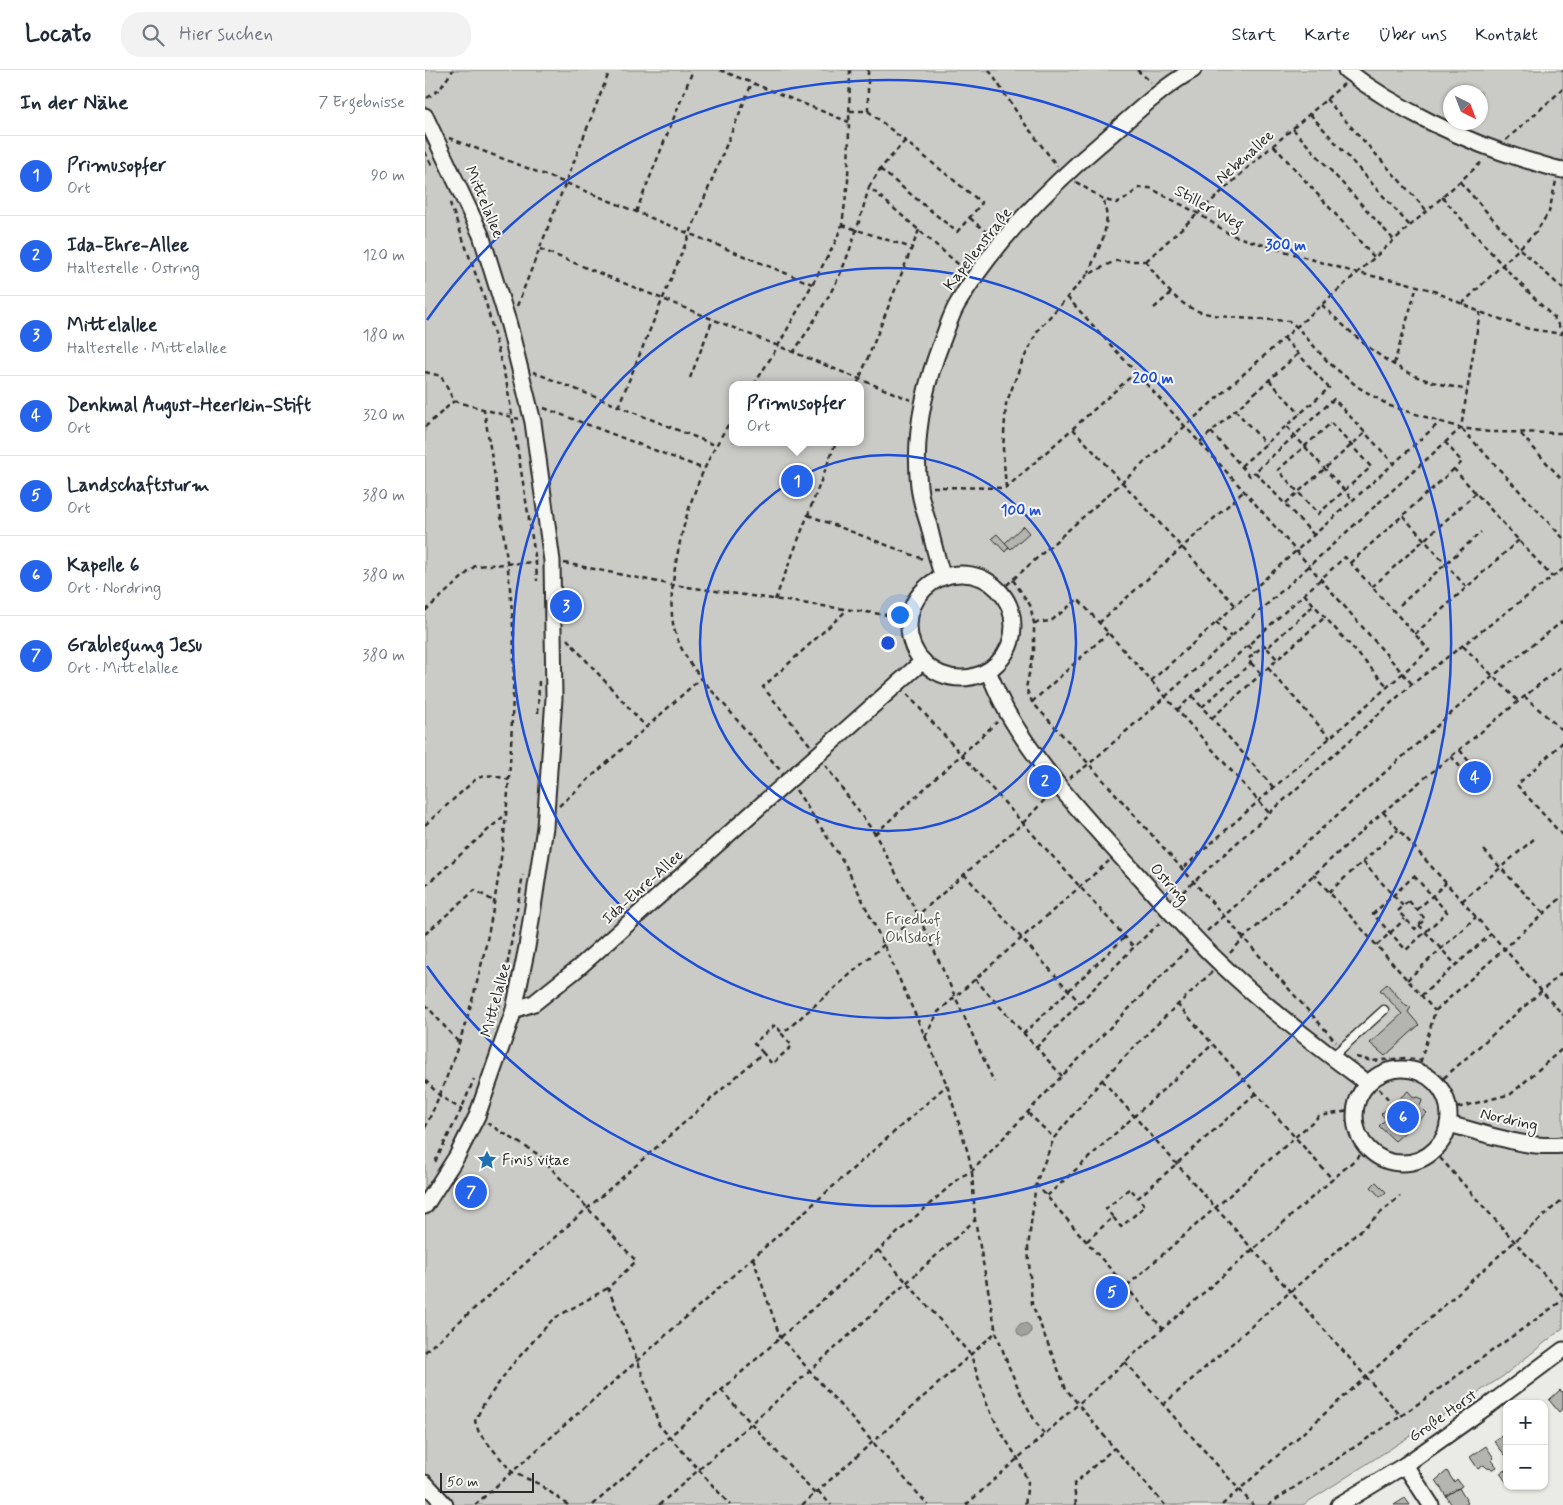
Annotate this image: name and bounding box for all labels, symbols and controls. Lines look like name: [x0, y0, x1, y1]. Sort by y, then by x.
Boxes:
search box: [121, 12, 471, 57]
text: Locato: [25, 19, 91, 50]
icon: search: [139, 21, 167, 49]
text: Hier suchen: [179, 22, 273, 47]
text: Start: [1232, 23, 1276, 47]
text: Karte: [1304, 23, 1350, 47]
text: Über uns: [1378, 23, 1447, 47]
text: Kontakt: [1475, 23, 1538, 47]
north arrow: [1443, 85, 1488, 130]
text: In der Nähe: [20, 89, 128, 117]
text: 7 Ergebnisse: [318, 92, 405, 113]
street label: Nebenallee: [1211, 125, 1279, 189]
text: Primusopfer: [67, 153, 166, 178]
street label: Mittelallee: [459, 163, 509, 241]
text: 1: [32, 165, 40, 186]
text: 90 m: [371, 165, 405, 186]
text: Ort: [67, 178, 91, 199]
street label: Stiller Weg: [1170, 180, 1247, 236]
street label: Kapellenstraße: [939, 203, 1017, 295]
text: Ida-Ehre-Allee: [67, 233, 189, 258]
text: 300 m: [1266, 236, 1306, 256]
text: 2: [32, 245, 40, 266]
text: 120 m: [363, 245, 405, 266]
text: Haltestelle · Ostring: [67, 258, 200, 279]
text: Mittelallee: [67, 313, 157, 338]
text: 3: [32, 325, 40, 346]
text: 180 m: [362, 325, 405, 346]
text: Haltestelle · Mittelallee: [67, 338, 227, 359]
text: 200 m: [1133, 369, 1174, 389]
popup: [729, 381, 864, 446]
text: Primusopfer: [747, 391, 846, 416]
text: Denkmal August-Heerlein-Stift: [67, 393, 311, 418]
text: 4: [31, 405, 41, 426]
text: 320 m: [363, 405, 405, 426]
text: Ort: [747, 416, 770, 437]
text: Ort: [67, 418, 91, 439]
pin: 1: [781, 462, 813, 500]
text: Landschaftsturm: [67, 473, 209, 498]
text: 5: [31, 485, 41, 506]
text: 380 m: [362, 485, 405, 506]
text: Ort: [67, 498, 91, 519]
text: 100 m: [1001, 501, 1041, 521]
text: Kapelle 6: [67, 553, 139, 578]
text: 6: [32, 565, 40, 586]
text: 380 m: [362, 565, 405, 586]
text: Ort · Nordring: [67, 578, 161, 599]
pin: 3: [550, 587, 582, 625]
your location: [887, 602, 913, 628]
text: Grablegung Jesu: [67, 633, 202, 658]
centre of rings: [879, 634, 897, 652]
text: 7: [31, 645, 41, 666]
text: 380 m: [362, 645, 405, 666]
text: Ort · Mittelallee: [67, 658, 179, 679]
pin: 4: [1459, 758, 1491, 796]
pin: 2: [1029, 762, 1061, 800]
street label: Ida-Ehre-Allee: [598, 845, 689, 929]
street label: Ostring: [1144, 859, 1193, 910]
park label: Friedhof Ohlsdorf: [885, 909, 941, 948]
street label: Mittelallee: [476, 960, 516, 1039]
pin: 6: [1387, 1098, 1419, 1136]
street label: Nordring: [1478, 1103, 1540, 1138]
place icon: Finis vitae: [476, 1149, 498, 1171]
place label: Finis vitae: [502, 1150, 570, 1171]
pin: 7: [455, 1173, 487, 1211]
pin: 5: [1096, 1273, 1128, 1311]
street label: Große Horst: [1405, 1385, 1481, 1447]
map controls: [1503, 1400, 1548, 1490]
button: +: [1503, 1400, 1548, 1445]
button: −: [1503, 1445, 1548, 1490]
scale bar: [440, 1470, 534, 1493]
text: 50 m: [447, 1473, 478, 1491]

